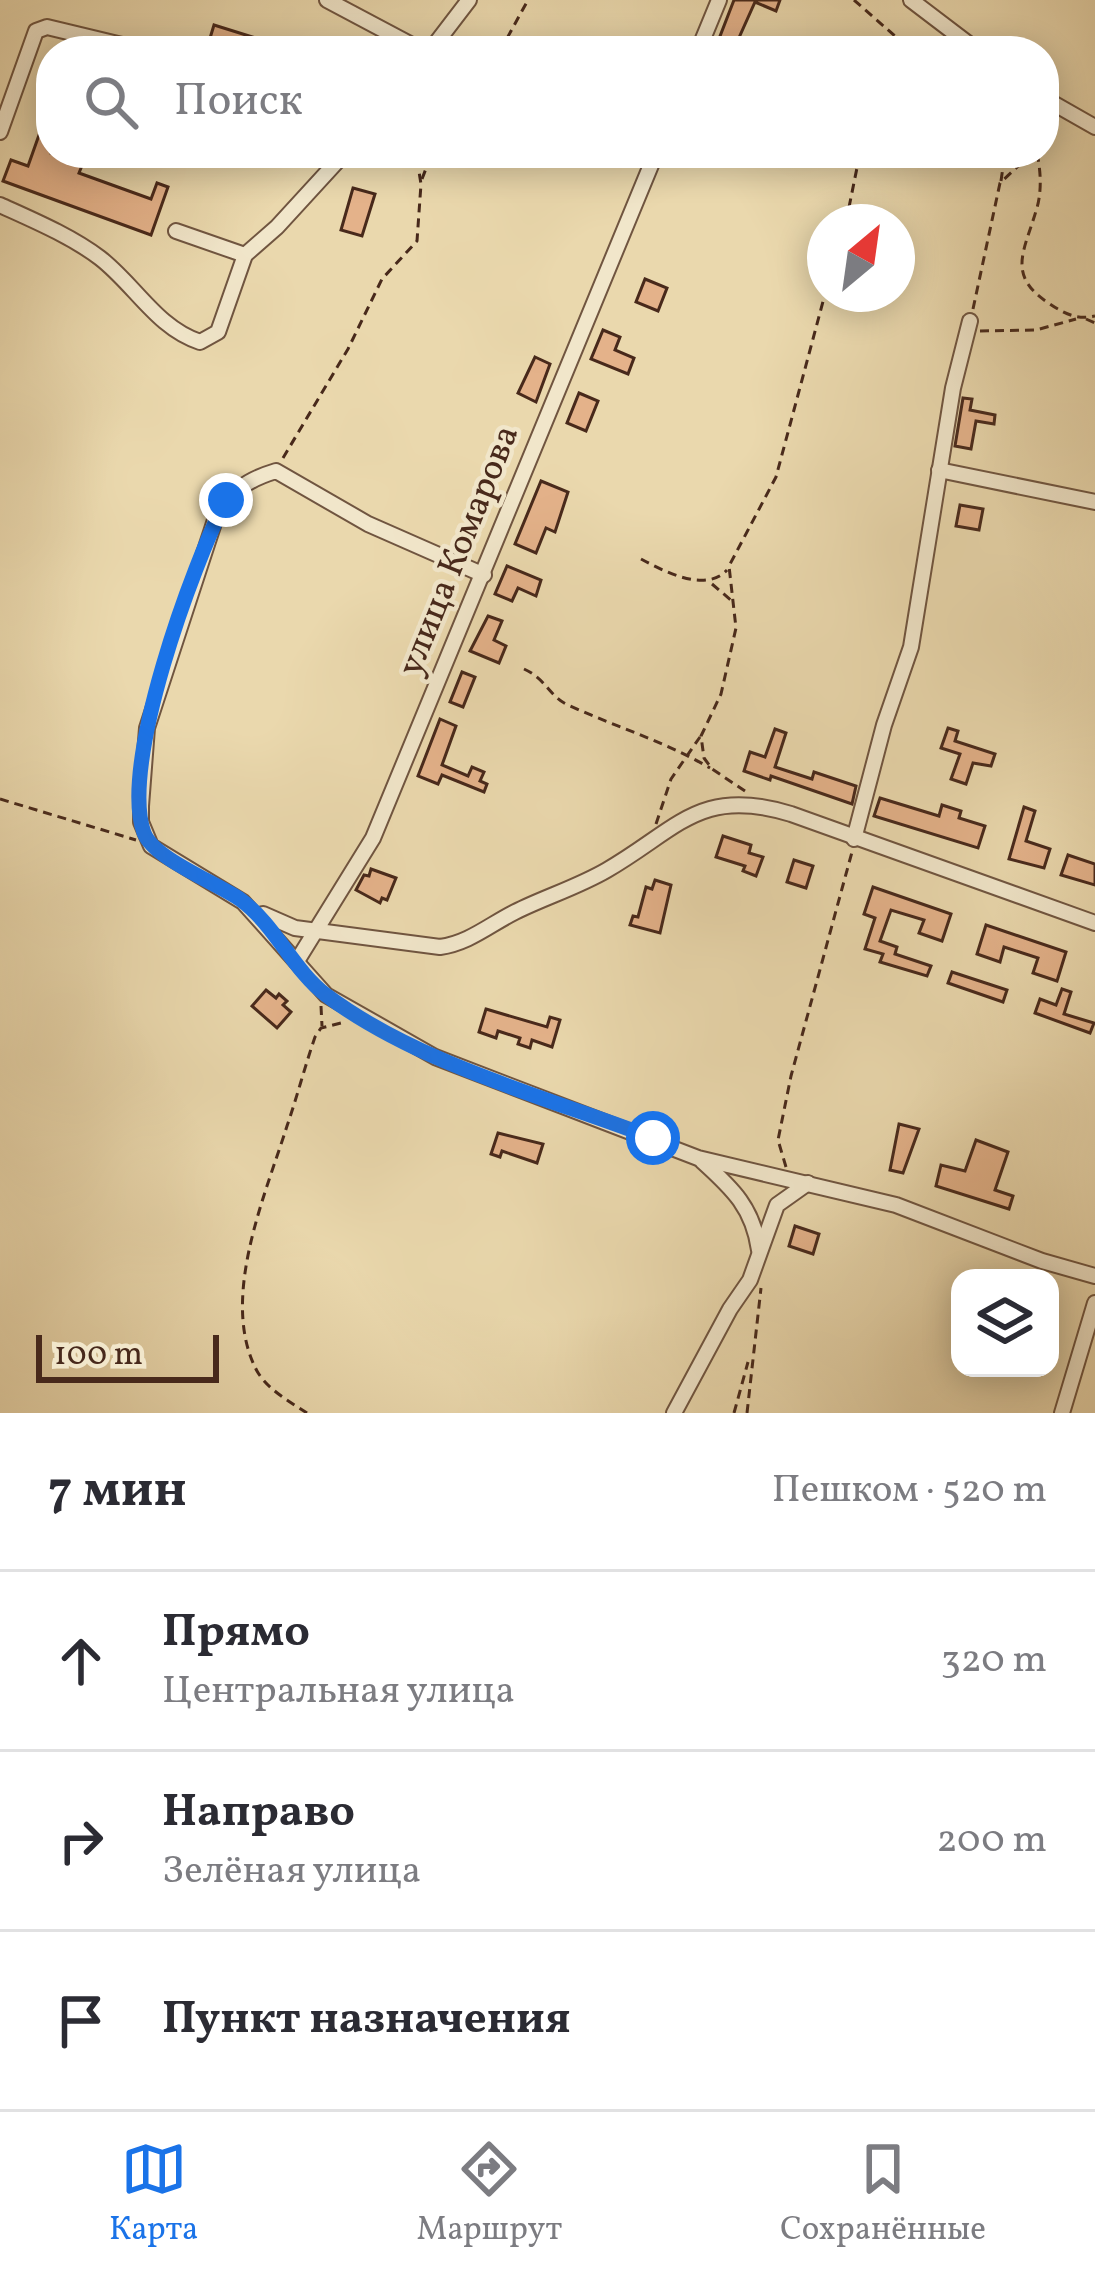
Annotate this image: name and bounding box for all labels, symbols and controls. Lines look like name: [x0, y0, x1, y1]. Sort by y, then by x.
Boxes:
search box: [36, 36, 1059, 168]
icon: search: [78, 69, 144, 135]
text: Поиск: [174, 71, 303, 134]
north arrow: [807, 204, 915, 312]
street label: улица Комарова: [387, 418, 533, 684]
route end: [199, 473, 253, 527]
route start: [626, 1111, 680, 1165]
map controls: [951, 1269, 1059, 1377]
button: layers: [951, 1269, 1059, 1377]
scale bar: [36, 1329, 219, 1382]
text: 100 m: [54, 1333, 143, 1379]
text: 7 мин: [48, 1456, 187, 1527]
text: Пешком · 520 m: [772, 1464, 1047, 1518]
text: Прямо: [162, 1602, 310, 1665]
icon: ahead: [48, 1628, 114, 1694]
text: 320 m: [941, 1634, 1047, 1688]
text: Центральная улица: [162, 1665, 515, 1719]
text: Направо: [162, 1782, 355, 1845]
icon: right: [48, 1808, 114, 1874]
text: 200 m: [936, 1814, 1047, 1868]
text: Зелёная улица: [162, 1845, 421, 1899]
icon: arrive: [48, 1988, 114, 2054]
text: Пункт назначения: [162, 1989, 571, 2052]
tab: Карта: [109, 2136, 199, 2254]
tab: Маршрут: [417, 2136, 562, 2254]
tab: Сохранённые: [780, 2136, 986, 2254]

